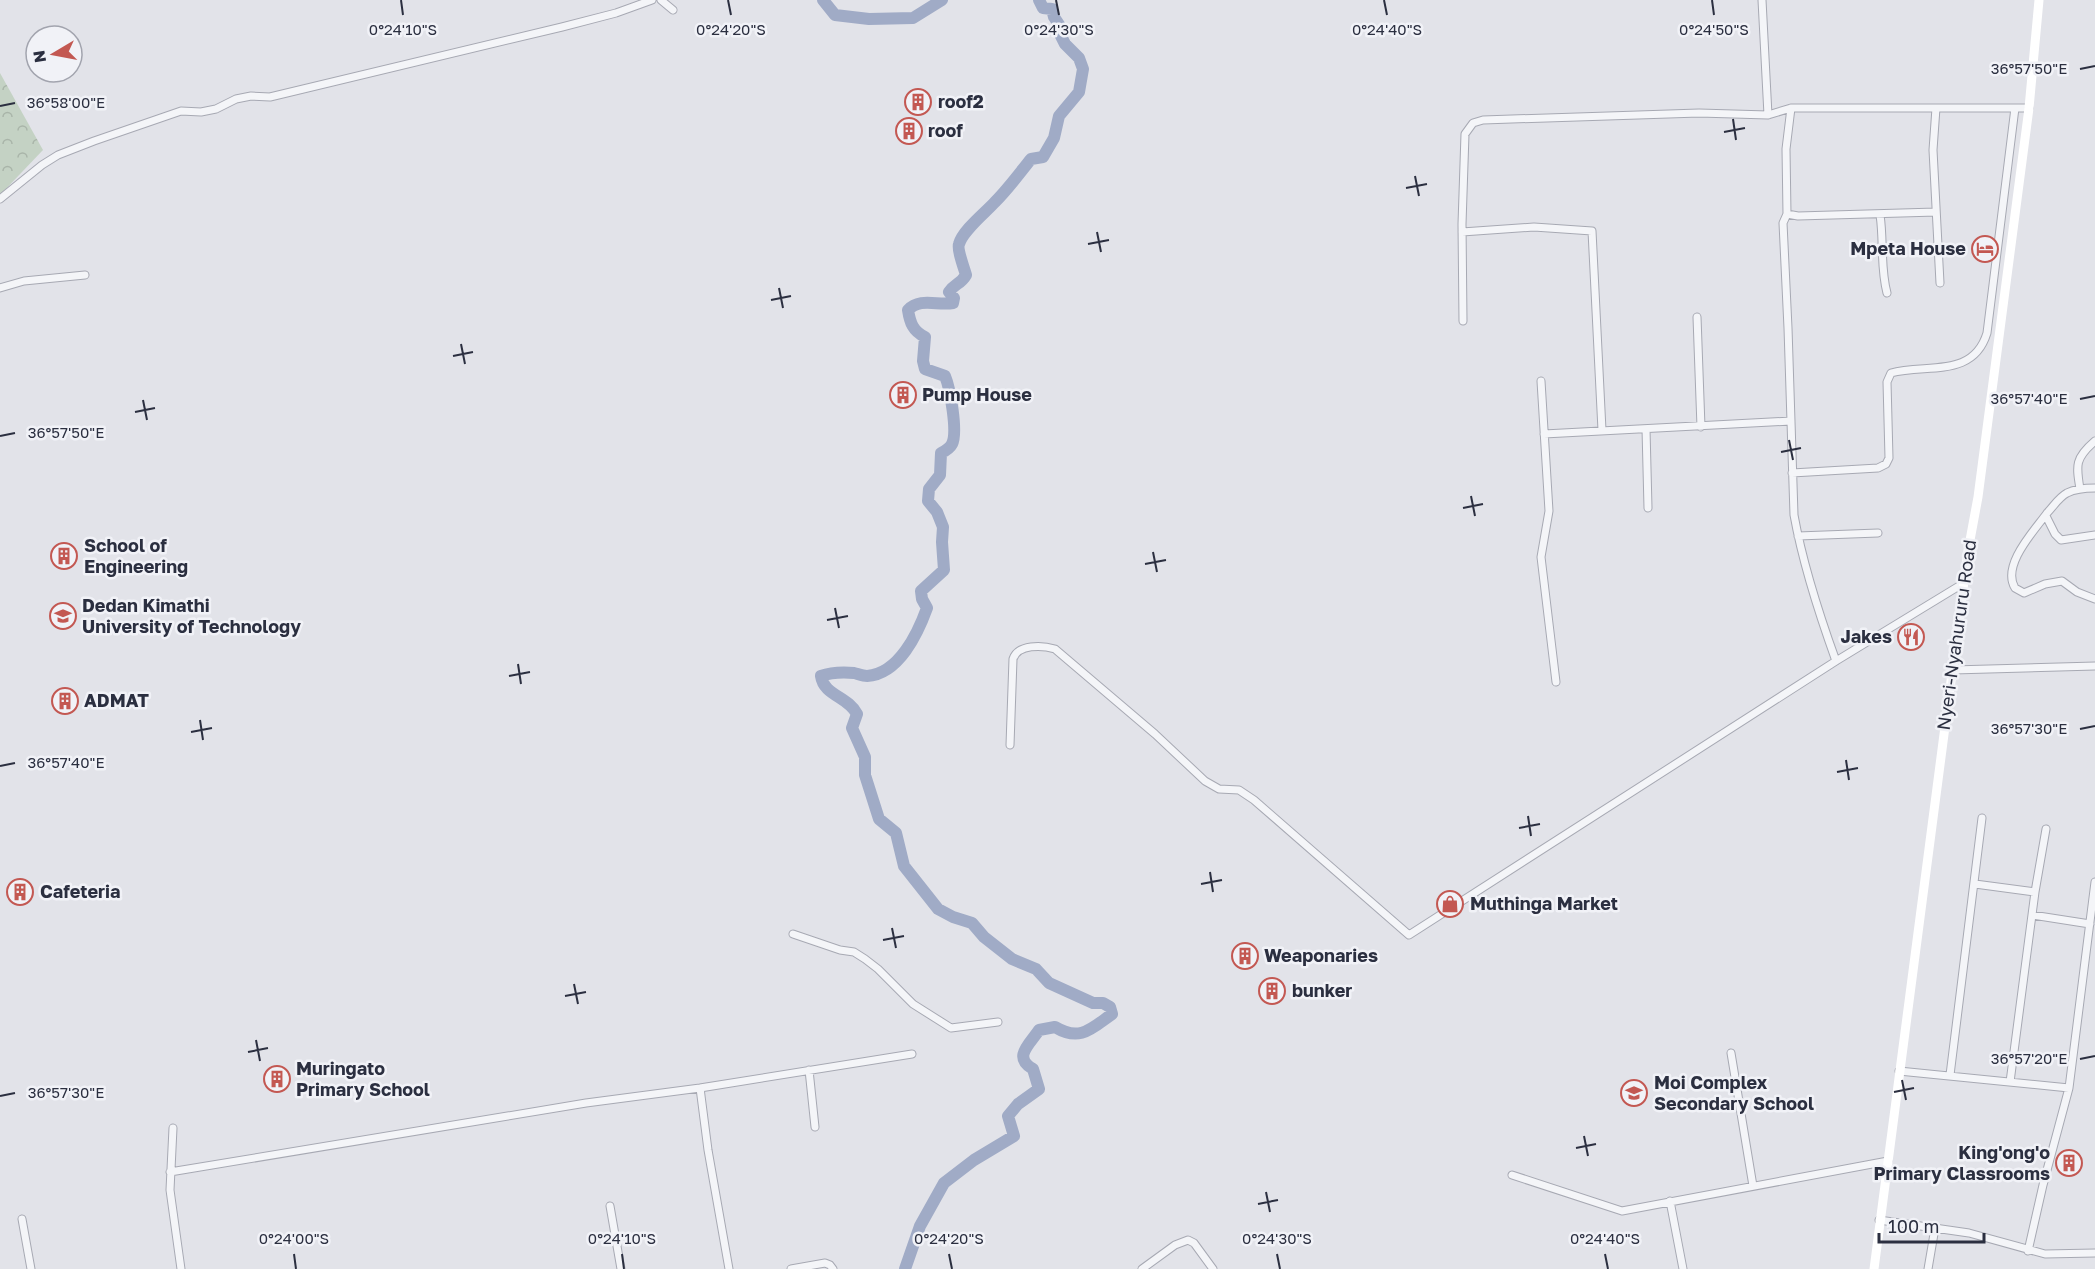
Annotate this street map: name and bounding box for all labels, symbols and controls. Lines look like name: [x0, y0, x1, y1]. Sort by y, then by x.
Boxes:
text: 0°24'10"S: [369, 20, 437, 38]
text: 0°24'20"S: [696, 20, 766, 38]
text: 0°24'30"S: [1024, 20, 1094, 38]
text: 0°24'40"S: [1352, 20, 1422, 38]
text: 0°24'50"S: [1679, 20, 1749, 38]
north arrow: [24, 24, 84, 84]
text: N: [28, 49, 50, 64]
text: 36°57'50"E: [1991, 59, 2067, 77]
building icon: roof2: [903, 87, 933, 117]
place label: roof2: [938, 90, 984, 112]
text: 36°58'00"E: [27, 93, 105, 111]
building icon: roof: [894, 116, 924, 146]
place label: roof: [928, 119, 963, 141]
hotel icon: Mpeta House: [1970, 234, 2000, 264]
place label: Mpeta House: [1850, 237, 1966, 259]
building icon: Pump House: [888, 380, 918, 410]
place label: Pump House: [922, 383, 1032, 405]
text: 36°57'40"E: [1990, 389, 2068, 407]
text: 36°57'50"E: [28, 423, 104, 441]
place label: School of Engineering: [84, 534, 188, 577]
street label: Nyeri-Nyahururu Road: [1932, 538, 1980, 732]
building icon: School of Engineering: [49, 541, 79, 571]
place label: Dedan Kimathi University of Technology: [82, 594, 301, 637]
school or university icon: Dedan Kimathi University of Technology: [48, 601, 78, 631]
restaurant icon: Jakes: [1896, 622, 1926, 652]
place label: Jakes: [1841, 625, 1892, 647]
building icon: ADMAT: [50, 686, 80, 716]
place label: ADMAT: [84, 689, 149, 711]
text: 36°57'30"E: [1991, 719, 2067, 737]
text: 36°57'40"E: [27, 753, 105, 771]
building icon: Cafeteria: [5, 877, 35, 907]
place label: Cafeteria: [40, 880, 120, 902]
shop icon: Muthinga Market: [1435, 889, 1465, 919]
place label: Muthinga Market: [1470, 892, 1618, 914]
building icon: Weaponaries: [1230, 941, 1260, 971]
place label: Weaponaries: [1264, 944, 1378, 966]
building icon: bunker: [1257, 976, 1287, 1006]
place label: bunker: [1292, 979, 1352, 1001]
text: 36°57'20"E: [1991, 1049, 2067, 1067]
place label: Muringato Primary School: [296, 1057, 430, 1100]
building icon: Muringato Primary School: [262, 1064, 292, 1094]
place label: Moi Complex Secondary School: [1654, 1071, 1814, 1114]
school or university icon: Moi Complex Secondary School: [1619, 1078, 1649, 1108]
text: 36°57'30"E: [28, 1083, 104, 1101]
place label: King'ong'o Primary Classrooms: [1873, 1141, 2050, 1184]
building icon: King'ong'o Primary Classrooms: [2054, 1148, 2084, 1178]
scale bar: [1879, 1206, 1984, 1244]
text: 100 m: [1888, 1215, 1939, 1237]
text: 0°24'00"S: [259, 1229, 329, 1247]
text: 0°24'10"S: [588, 1229, 656, 1247]
text: 0°24'20"S: [914, 1229, 984, 1247]
text: 0°24'30"S: [1242, 1229, 1312, 1247]
text: 0°24'40"S: [1570, 1229, 1640, 1247]

